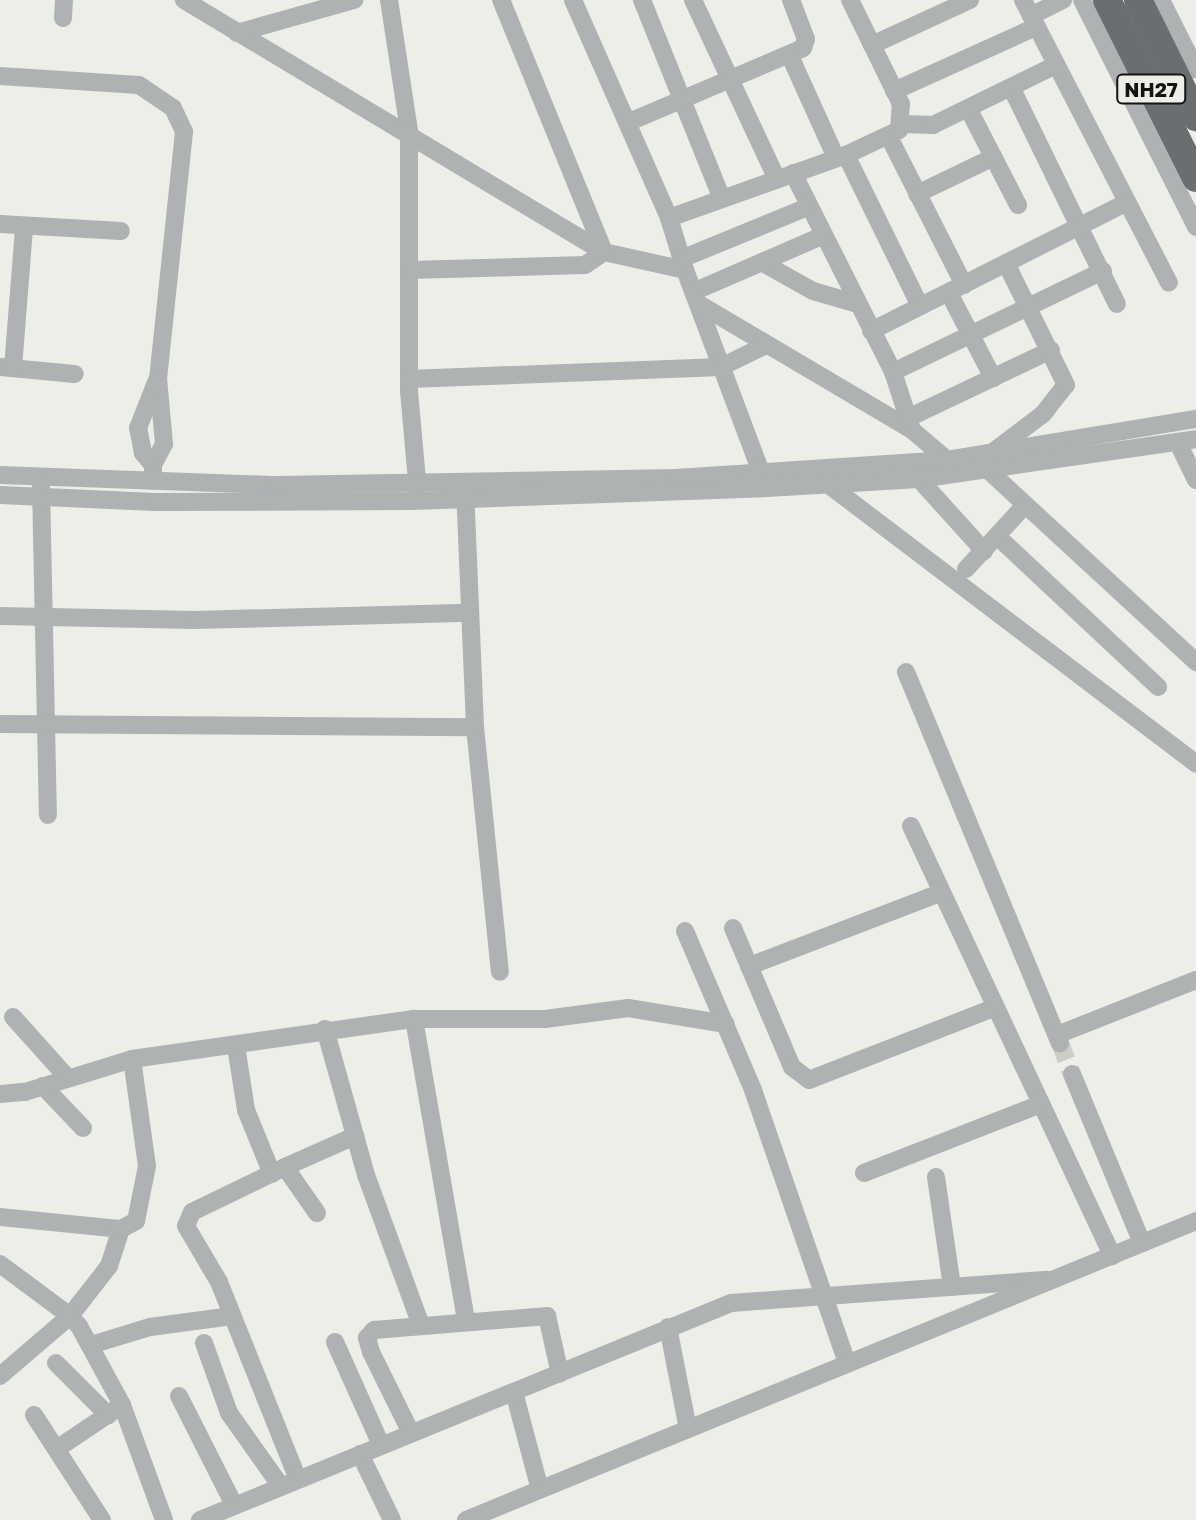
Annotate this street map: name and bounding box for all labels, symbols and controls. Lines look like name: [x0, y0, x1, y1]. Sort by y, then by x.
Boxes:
road number: NH27: [1115, 73, 1187, 105]

